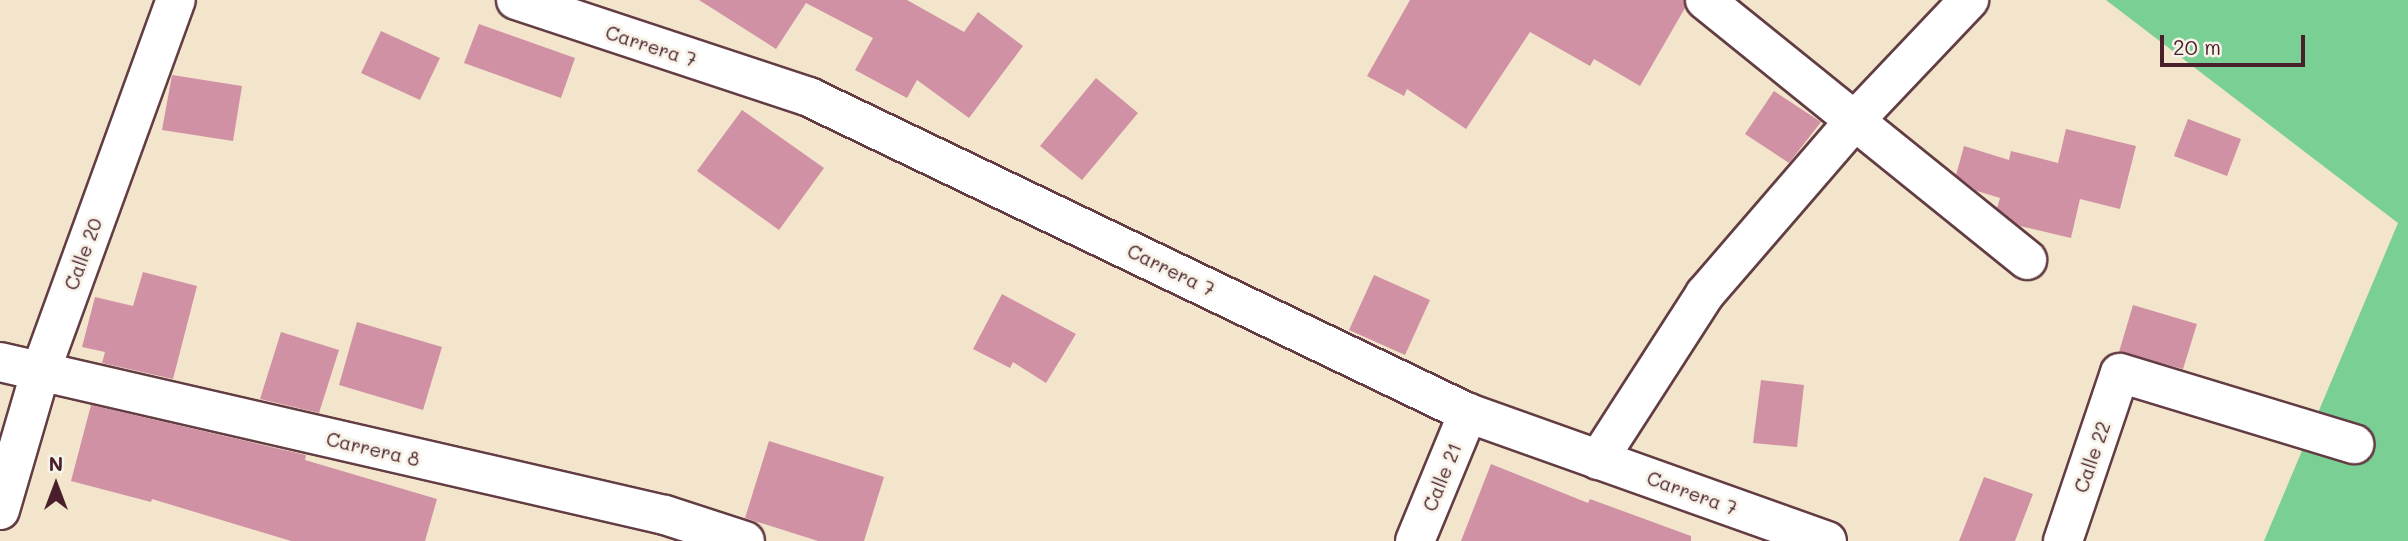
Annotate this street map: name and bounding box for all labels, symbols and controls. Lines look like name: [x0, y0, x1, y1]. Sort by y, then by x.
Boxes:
street label: Carrera 7: [603, 21, 699, 71]
scale bar: [2163, 21, 2308, 65]
text: 20 m: [2173, 33, 2221, 60]
street label: Calle 20: [59, 215, 107, 293]
street label: Carrera 7: [1124, 239, 1218, 301]
street label: Calle 22: [2069, 418, 2115, 496]
street label: Carrera 8: [324, 427, 422, 471]
street label: Calle 21: [1418, 439, 1466, 515]
north arrow: [21, 450, 91, 520]
text: N: [49, 451, 63, 476]
street label: Carrera 7: [1644, 466, 1740, 520]

